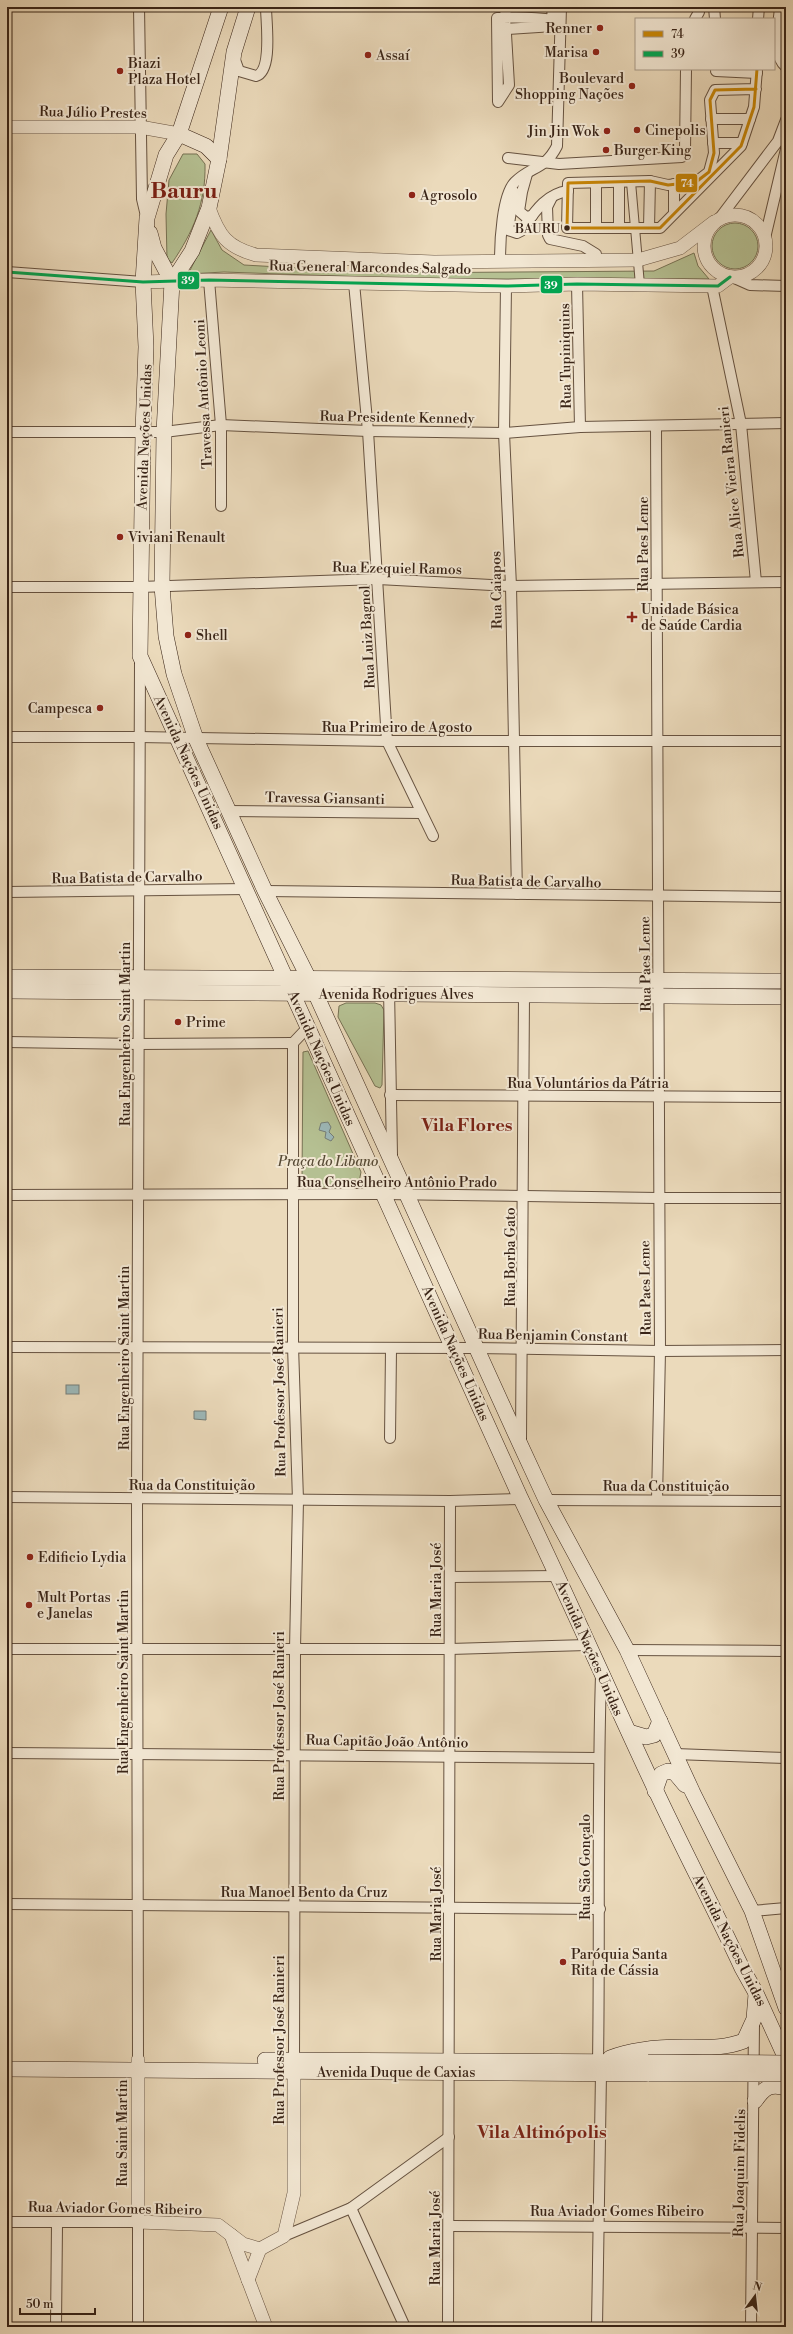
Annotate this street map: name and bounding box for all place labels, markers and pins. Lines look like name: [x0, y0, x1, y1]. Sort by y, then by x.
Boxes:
place label: Renner: [546, 20, 592, 38]
marker: Renner: [595, 23, 605, 33]
place label: Marisa: [544, 44, 589, 62]
place label: Assaí: [375, 47, 411, 65]
marker: Marisa: [591, 47, 601, 57]
marker: Assaí: [363, 50, 373, 60]
place label: Biazi Plaza Hotel: [127, 55, 201, 89]
marker: Biazi Plaza Hotel: [115, 66, 125, 76]
place label: Boulevard Shopping Nações: [515, 70, 624, 104]
marker: Boulevard Shopping Nações: [627, 81, 637, 91]
place label: Cinepolis: [645, 122, 706, 140]
place label: Jin Jin Wok: [527, 123, 600, 141]
marker: Cinepolis: [632, 125, 642, 135]
marker: Jin Jin Wok: [602, 126, 612, 136]
place label: Burger King: [613, 142, 692, 160]
marker: Burger King: [601, 145, 611, 155]
place label: Agrosolo: [419, 187, 477, 205]
marker: Agrosolo: [407, 190, 417, 200]
place label: BAURU: [514, 221, 560, 237]
marker: BAURU: [562, 223, 572, 233]
place label: Viviani Renault: [127, 529, 226, 547]
marker: Viviani Renault: [115, 532, 125, 542]
place label: Unidade Básica de Saúde Cardia: [641, 601, 743, 635]
marker: Unidade Básica de Saúde Cardia: [626, 611, 638, 623]
place label: Shell: [196, 627, 228, 645]
marker: Shell: [183, 630, 193, 640]
place label: Campesca: [28, 700, 93, 718]
marker: Campesca: [95, 703, 105, 713]
place label: Prime: [186, 1014, 226, 1032]
marker: Prime: [173, 1017, 183, 1027]
place label: Edificio Lydia: [38, 1549, 127, 1567]
marker: Edificio Lydia: [25, 1552, 35, 1562]
place label: Mult Portas e Janelas: [37, 1589, 111, 1623]
marker: Mult Portas e Janelas: [24, 1600, 34, 1610]
place label: Paróquia Santa Rita de Cássia: [571, 1946, 669, 1980]
marker: Paróquia Santa Rita de Cássia: [558, 1957, 568, 1967]

